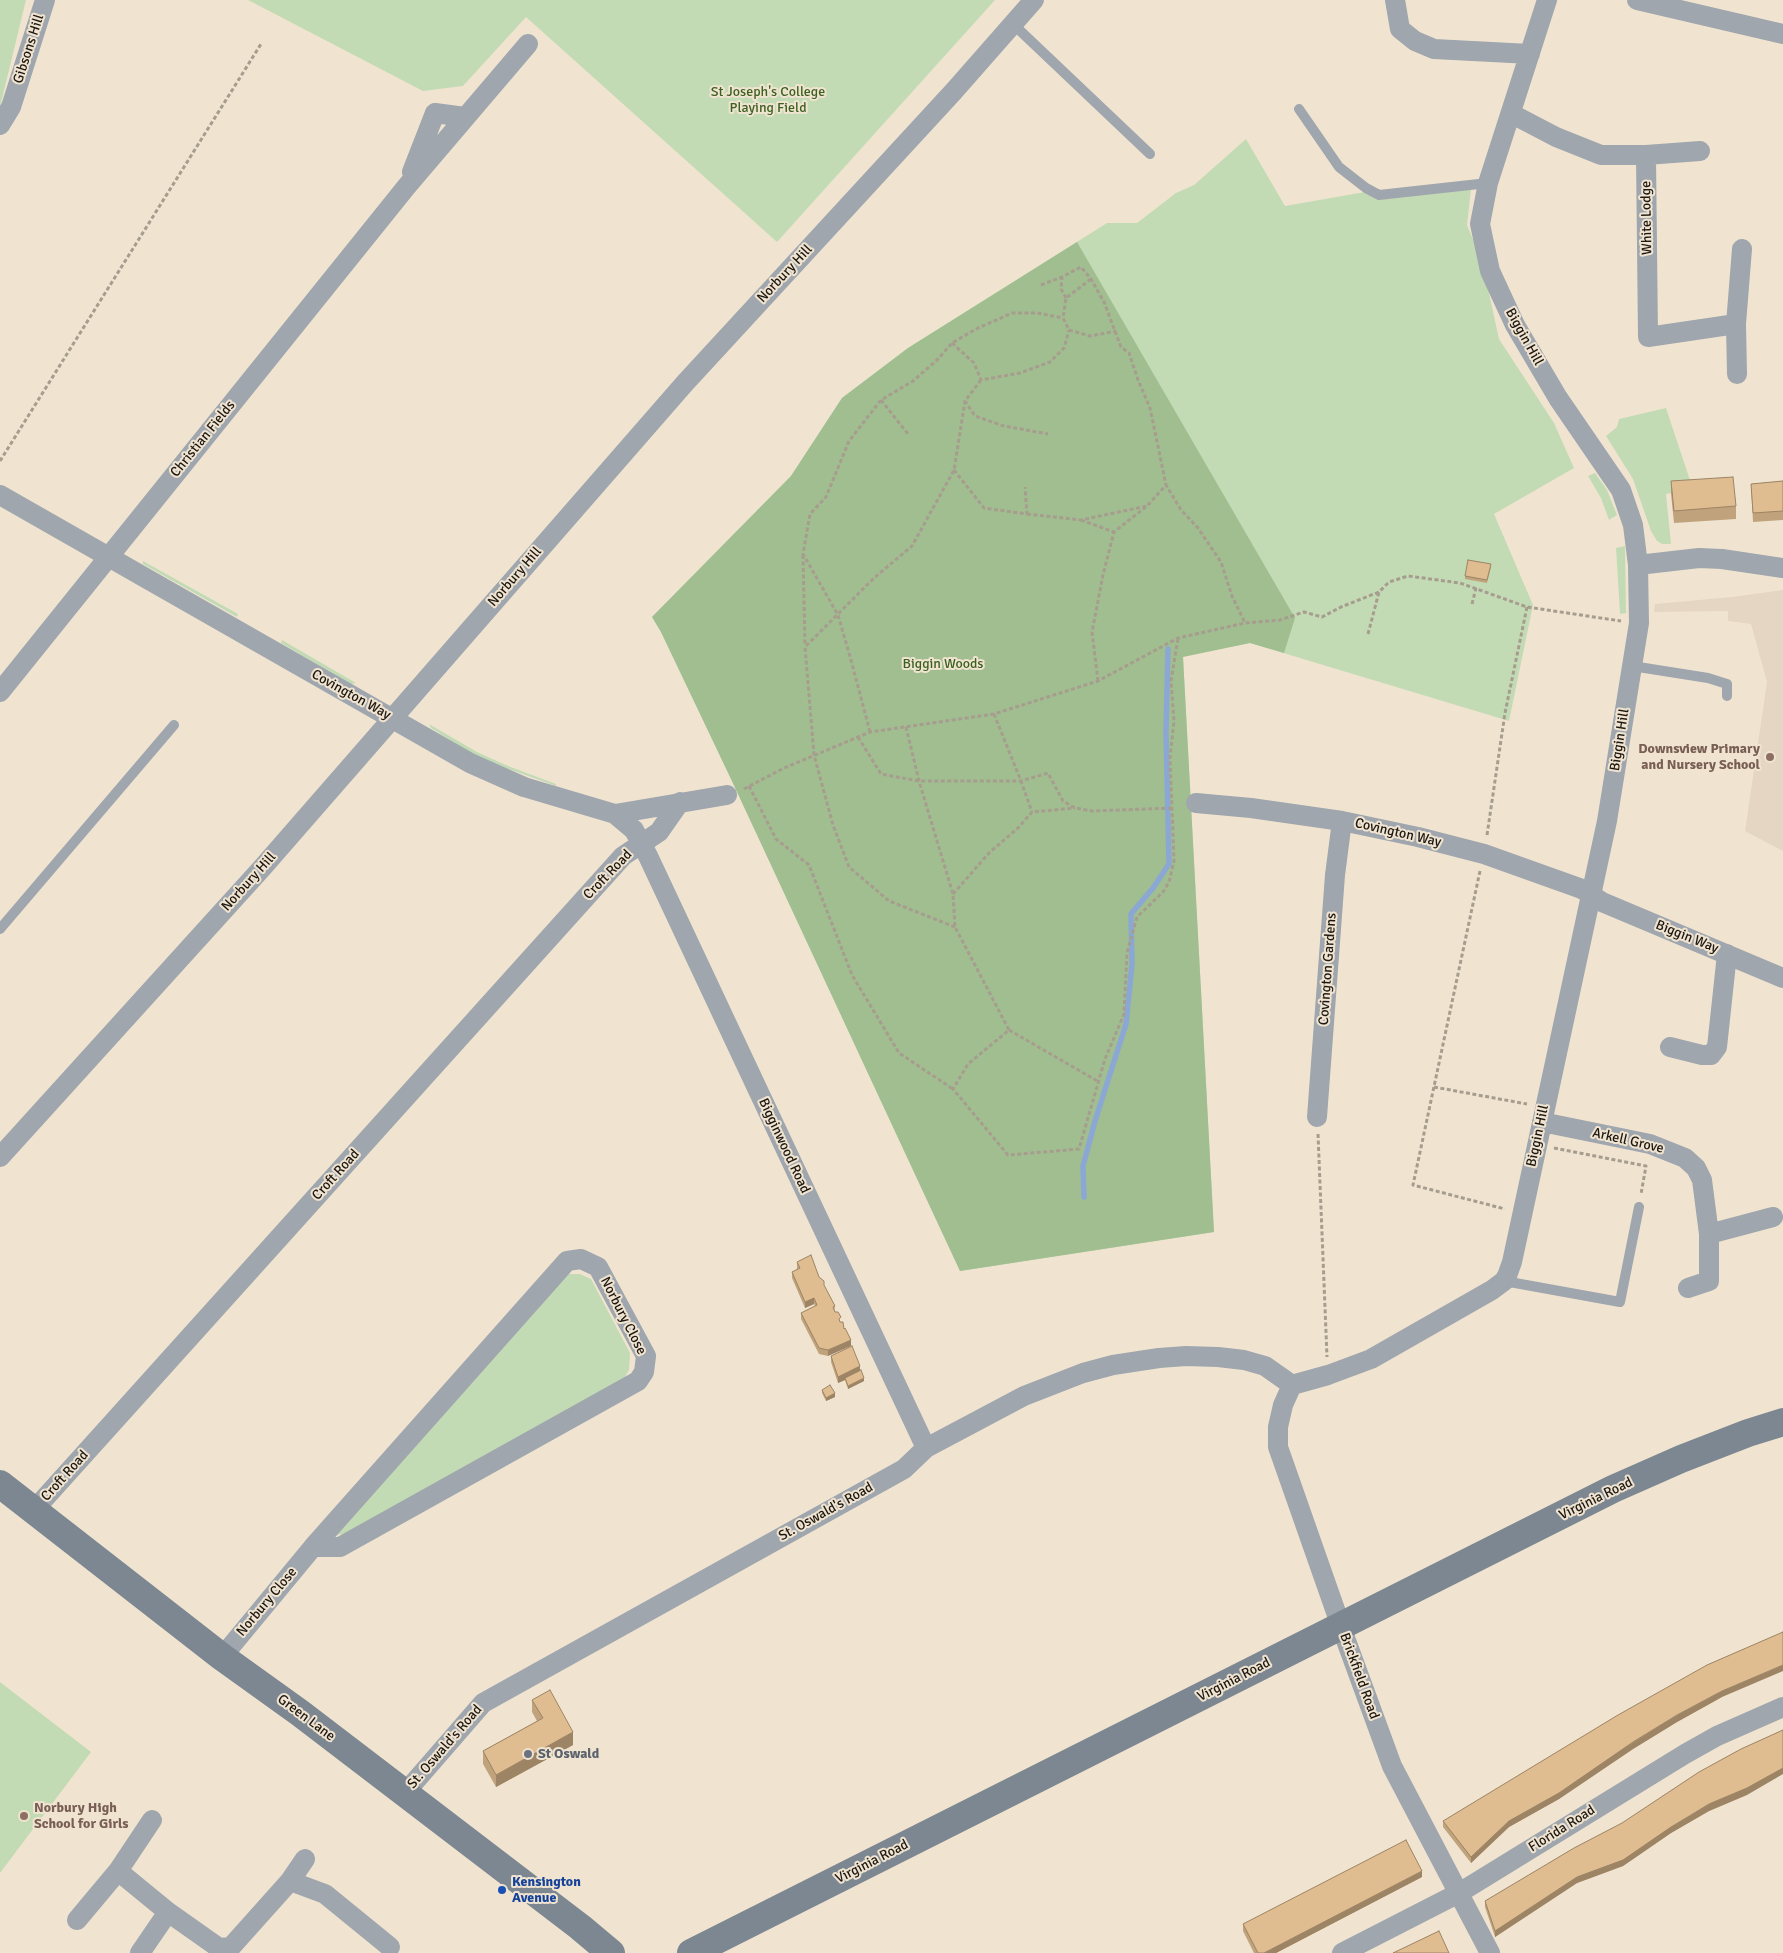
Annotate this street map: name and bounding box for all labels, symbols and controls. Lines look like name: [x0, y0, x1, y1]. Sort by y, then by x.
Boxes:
street label: Gibsons Hill: [10, 12, 48, 86]
park label: St Joseph's College Playing Field: [711, 84, 825, 116]
street label: White Lodge: [1638, 181, 1656, 255]
street label: Norbury Hill: [754, 241, 816, 307]
street label: Biggin Hill: [1501, 305, 1547, 369]
street label: Christian Fields: [167, 397, 239, 481]
street label: Norbury Hill: [485, 544, 545, 610]
park label: Biggin Woods: [903, 656, 983, 672]
street label: Covington Way: [308, 666, 394, 724]
street label: Biggin Hill: [1607, 708, 1633, 772]
place label: Downsview Primary and Nursery School: [1638, 741, 1760, 774]
marker: Downsview Primary and Nursery School: [1764, 751, 1776, 763]
street label: Covington Way: [1353, 815, 1443, 851]
street label: Croft Road: [580, 847, 636, 903]
street label: Norbury Hill: [218, 849, 280, 915]
street label: Covington Gardens: [1316, 912, 1340, 1026]
street label: Biggin Way: [1653, 917, 1721, 957]
street label: Bigginwood Road: [755, 1096, 813, 1196]
street label: Biggin Hill: [1523, 1104, 1553, 1168]
street label: Arkell Grove: [1591, 1125, 1665, 1157]
street label: Croft Road: [309, 1146, 363, 1204]
street label: Norbury Close: [596, 1274, 650, 1358]
street label: Croft Road: [38, 1447, 92, 1505]
street label: Virginia Road: [1557, 1474, 1635, 1524]
street label: St. Oswald's Road: [776, 1479, 876, 1545]
street label: Norbury Close: [233, 1564, 301, 1640]
street label: Brickfield Road: [1336, 1631, 1382, 1721]
street label: Virginia Road: [1195, 1654, 1273, 1706]
street label: Green Lane: [274, 1691, 338, 1745]
street label: St. Oswald's Road: [404, 1702, 486, 1792]
place label: St Oswald: [538, 1746, 599, 1762]
marker: St Oswald: [522, 1748, 534, 1760]
place label: Norbury High School for Girls: [34, 1800, 129, 1832]
street label: Florida Road: [1526, 1802, 1598, 1856]
marker: Norbury High School for Girls: [18, 1810, 30, 1822]
street label: Virginia Road: [833, 1836, 911, 1888]
place label: Kensington Avenue: [512, 1874, 581, 1906]
marker: Kensington Avenue: [496, 1884, 508, 1896]

